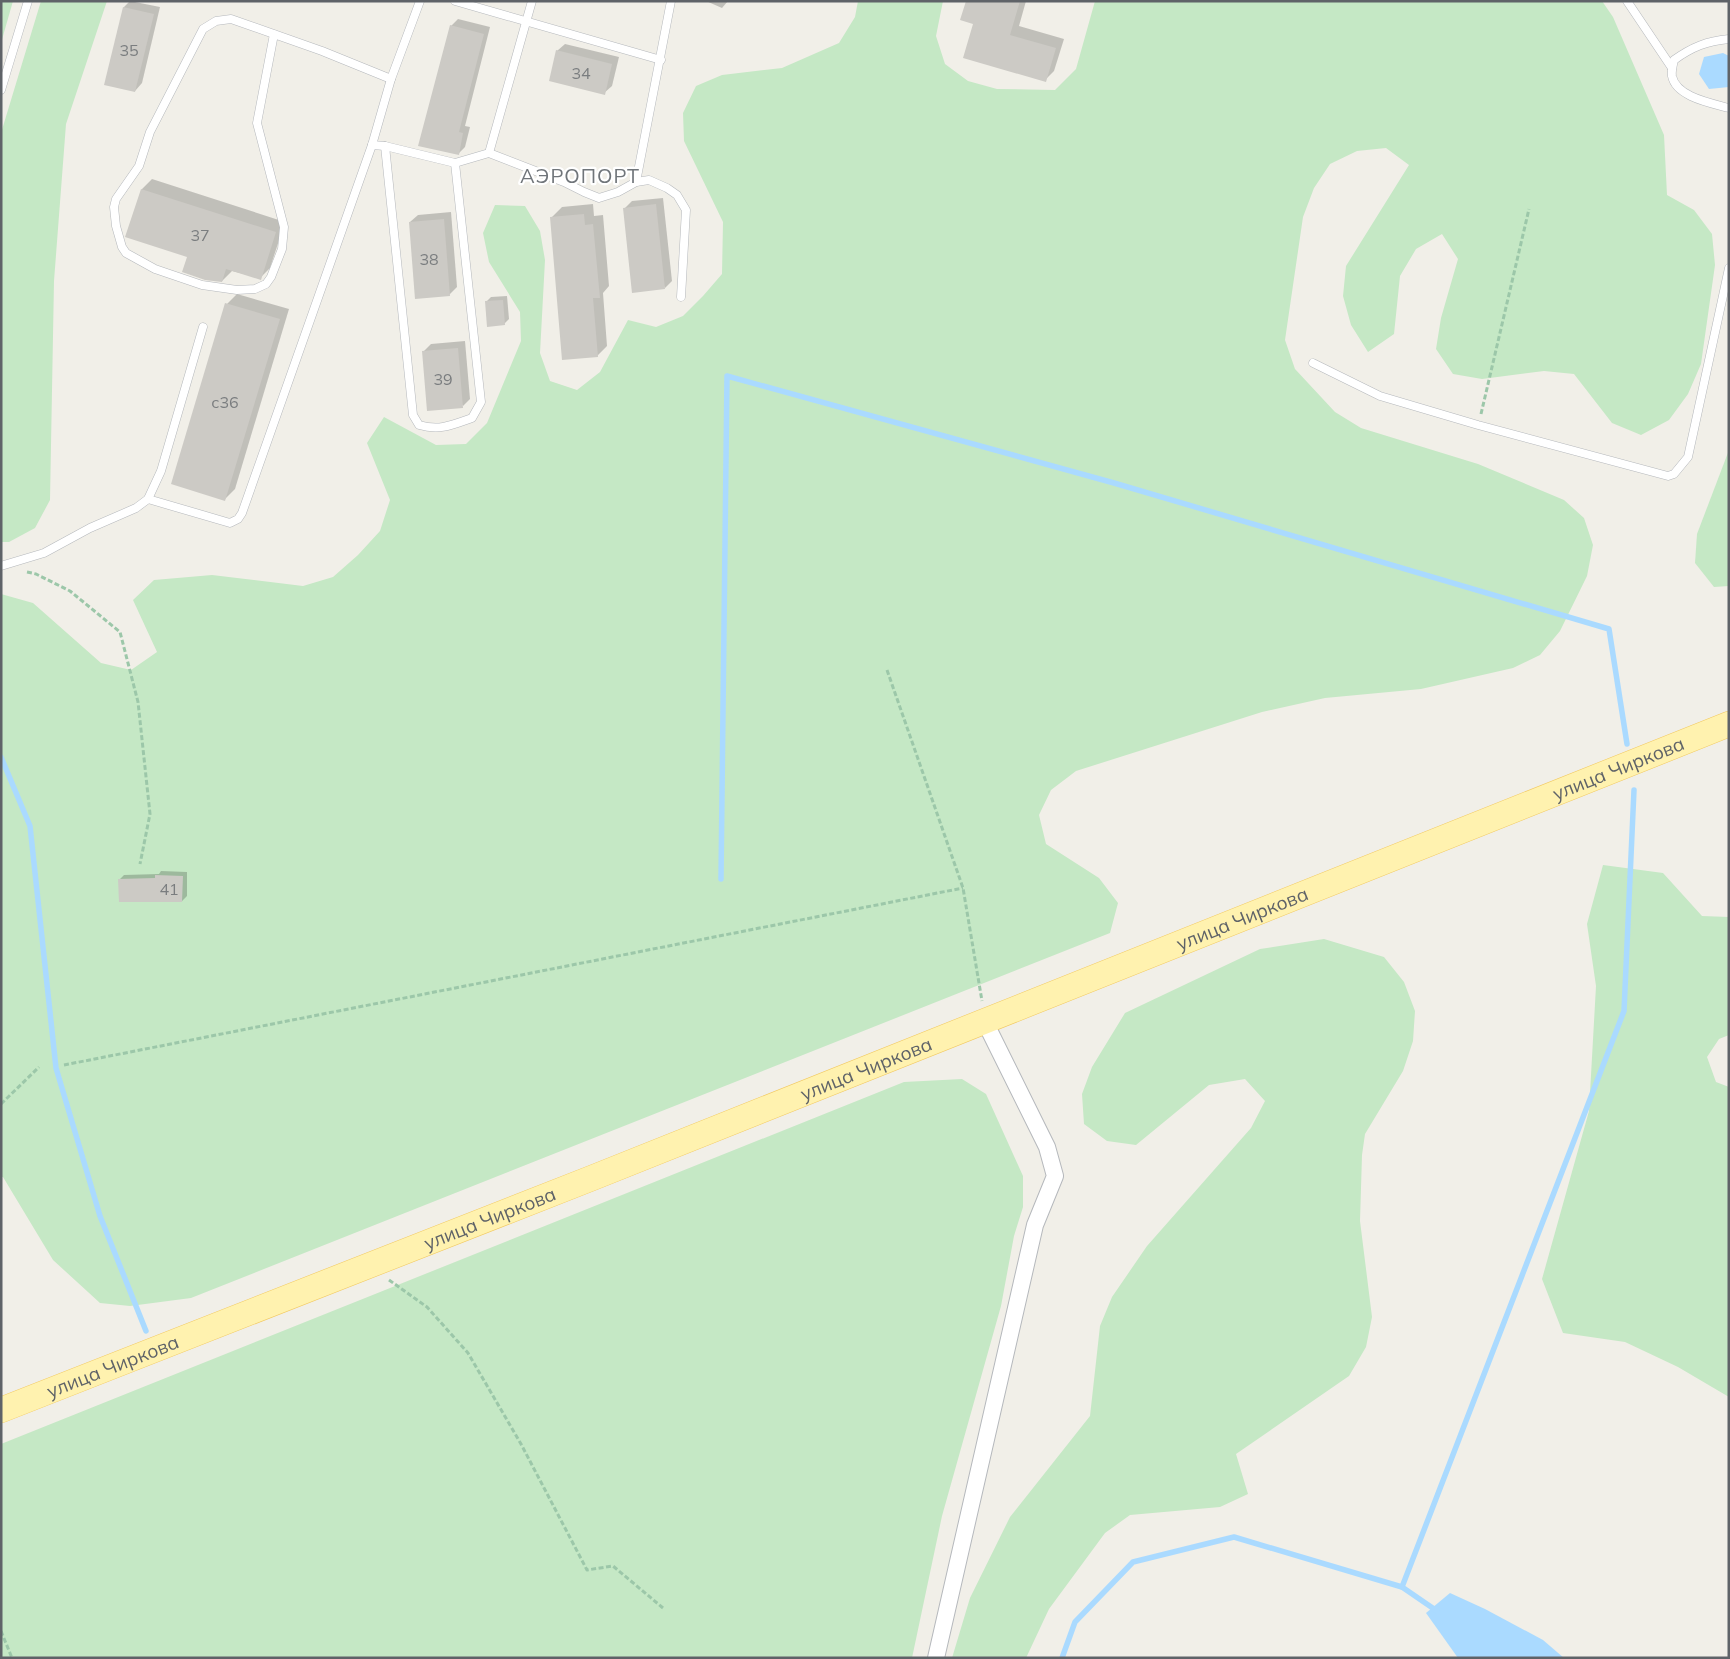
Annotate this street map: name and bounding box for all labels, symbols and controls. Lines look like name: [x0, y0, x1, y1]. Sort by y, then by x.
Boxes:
house number: 35: [119, 40, 139, 60]
house number: 34: [571, 63, 591, 83]
district label: АЭРОПОРТ: [520, 163, 640, 188]
house number: 37: [190, 225, 210, 245]
house number: 38: [419, 249, 439, 269]
house number: 39: [433, 369, 453, 389]
house number: с36: [211, 392, 239, 412]
street label: улица Чиркова: [1549, 731, 1688, 805]
house number: 41: [159, 879, 179, 899]
street label: улица Чиркова: [1173, 881, 1312, 955]
street label: улица Чиркова: [797, 1031, 935, 1106]
street label: улица Чиркова: [420, 1181, 559, 1255]
street label: улица Чиркова: [43, 1329, 182, 1403]

